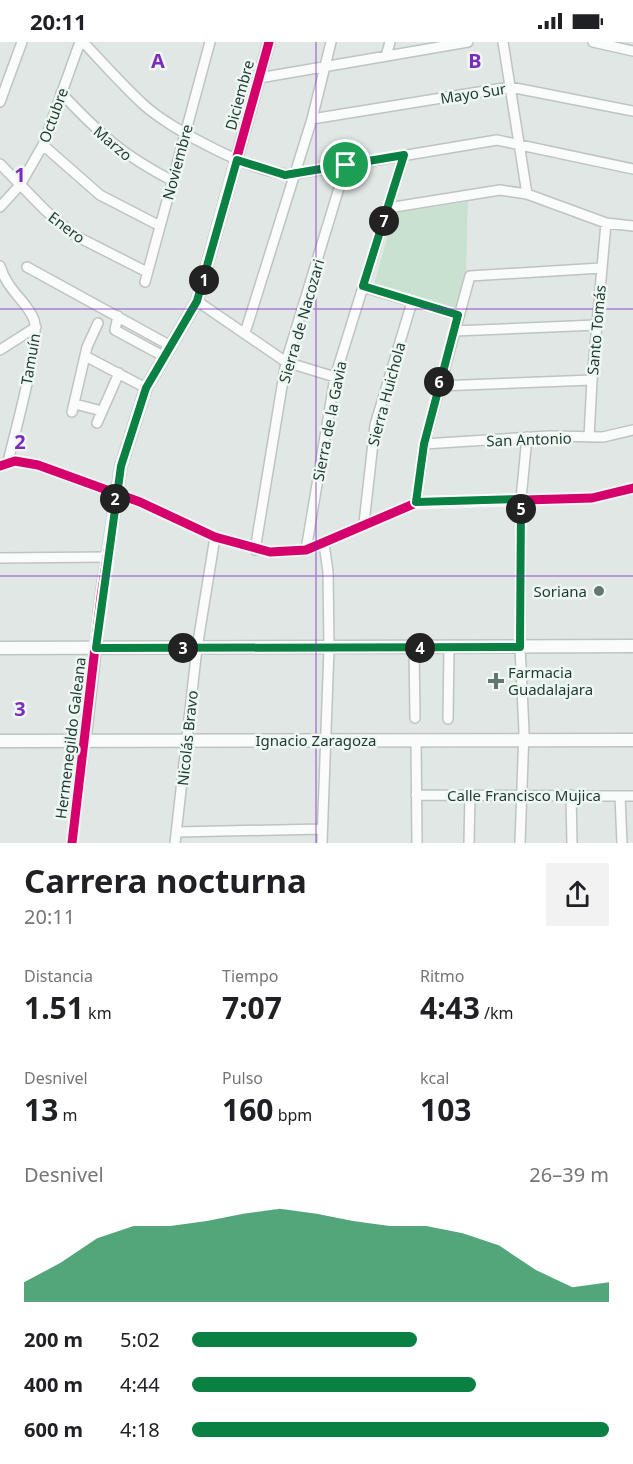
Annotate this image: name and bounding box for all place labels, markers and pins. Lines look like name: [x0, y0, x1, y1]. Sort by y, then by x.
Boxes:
pin: [320, 139, 371, 190]
pin: 7: [369, 206, 399, 236]
pin: 1: [189, 265, 219, 295]
pin: 6: [424, 367, 454, 397]
pin: 2: [100, 484, 130, 514]
pin: 5: [506, 494, 536, 524]
place label: Soriana: [534, 581, 587, 601]
marker: Soriana: [592, 584, 606, 598]
pin: 3: [168, 633, 198, 663]
pin: 4: [405, 633, 435, 663]
place label: Farmacia Guadalajara: [508, 662, 593, 699]
marker: Farmacia Guadalajara: [489, 674, 503, 688]

